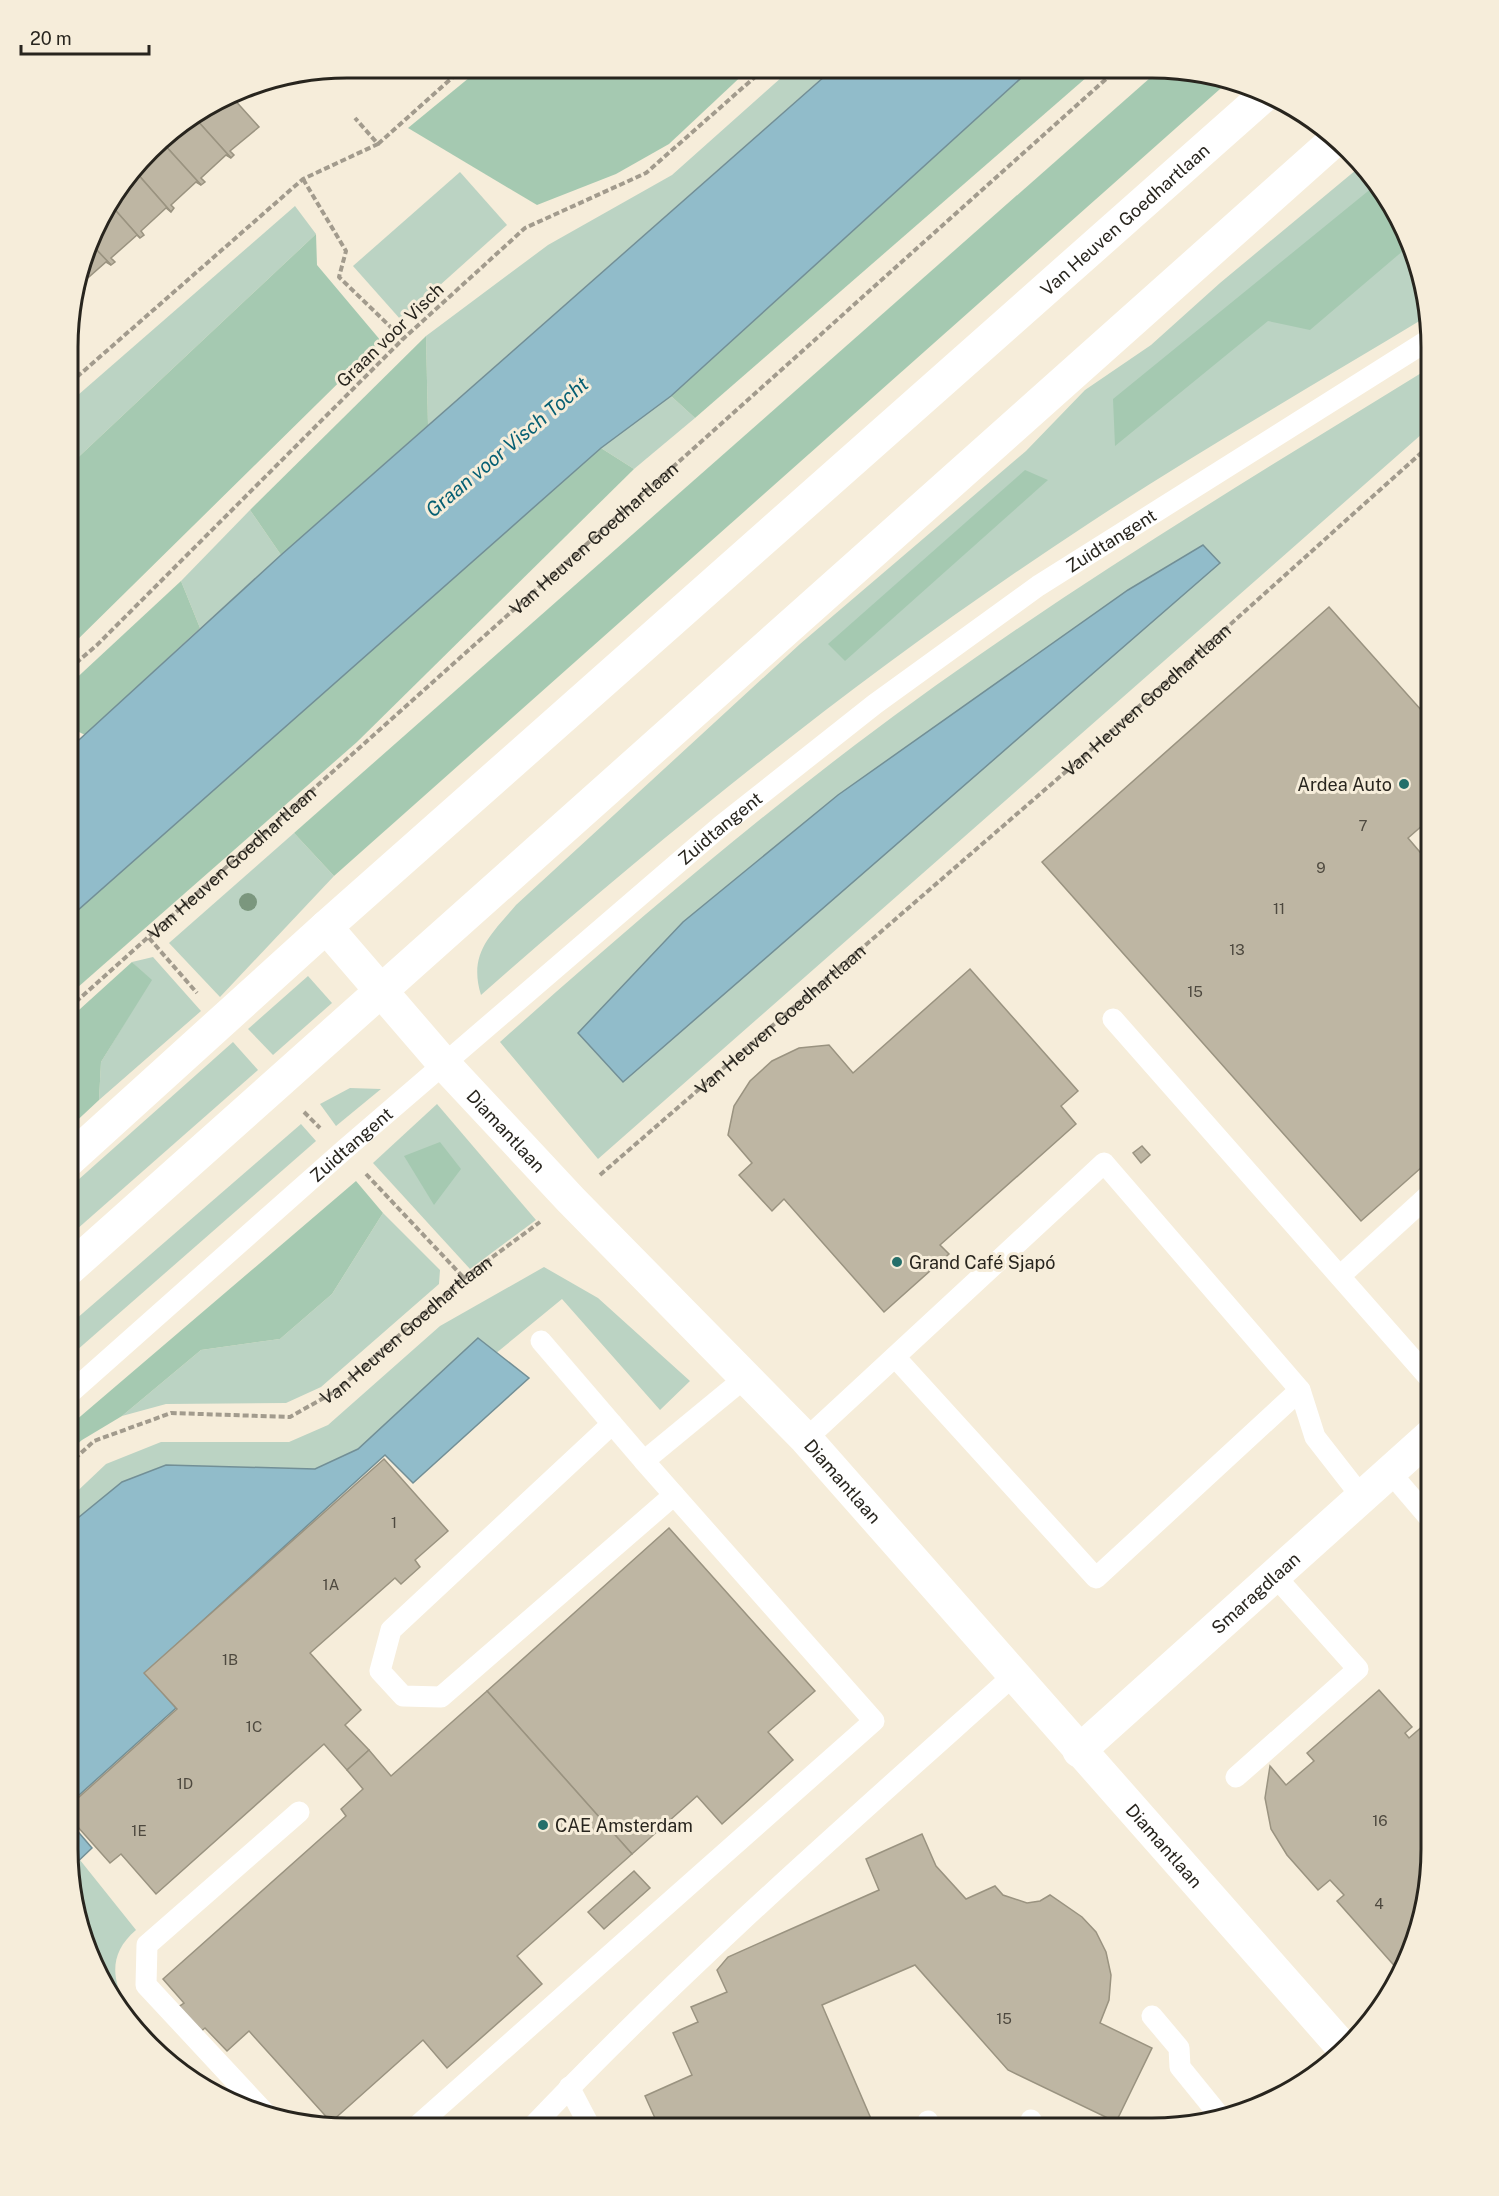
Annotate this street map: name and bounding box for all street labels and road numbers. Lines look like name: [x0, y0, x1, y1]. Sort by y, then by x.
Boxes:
street label: Van Heuven Goedhartlaan: [1036, 139, 1213, 300]
street label: Graan voor Visch: [332, 279, 448, 391]
street label: Van Heuven Goedhartlaan: [505, 458, 682, 619]
street label: Zuidtangent: [1062, 504, 1160, 576]
street label: Van Heuven Goedhartlaan: [1058, 619, 1235, 780]
street label: Van Heuven Goedhartlaan: [143, 782, 320, 943]
street label: Zuidtangent: [674, 787, 766, 869]
street label: Van Heuven Goedhartlaan: [690, 940, 869, 1099]
street label: Diamantlaan: [463, 1085, 550, 1176]
street label: Zuidtangent: [305, 1103, 397, 1186]
street label: Van Heuven Goedhartlaan: [316, 1251, 495, 1408]
street label: Diamantlaan: [800, 1435, 886, 1527]
street label: Smaragdlaan: [1207, 1548, 1304, 1638]
street label: Diamantlaan: [1122, 1799, 1207, 1892]

